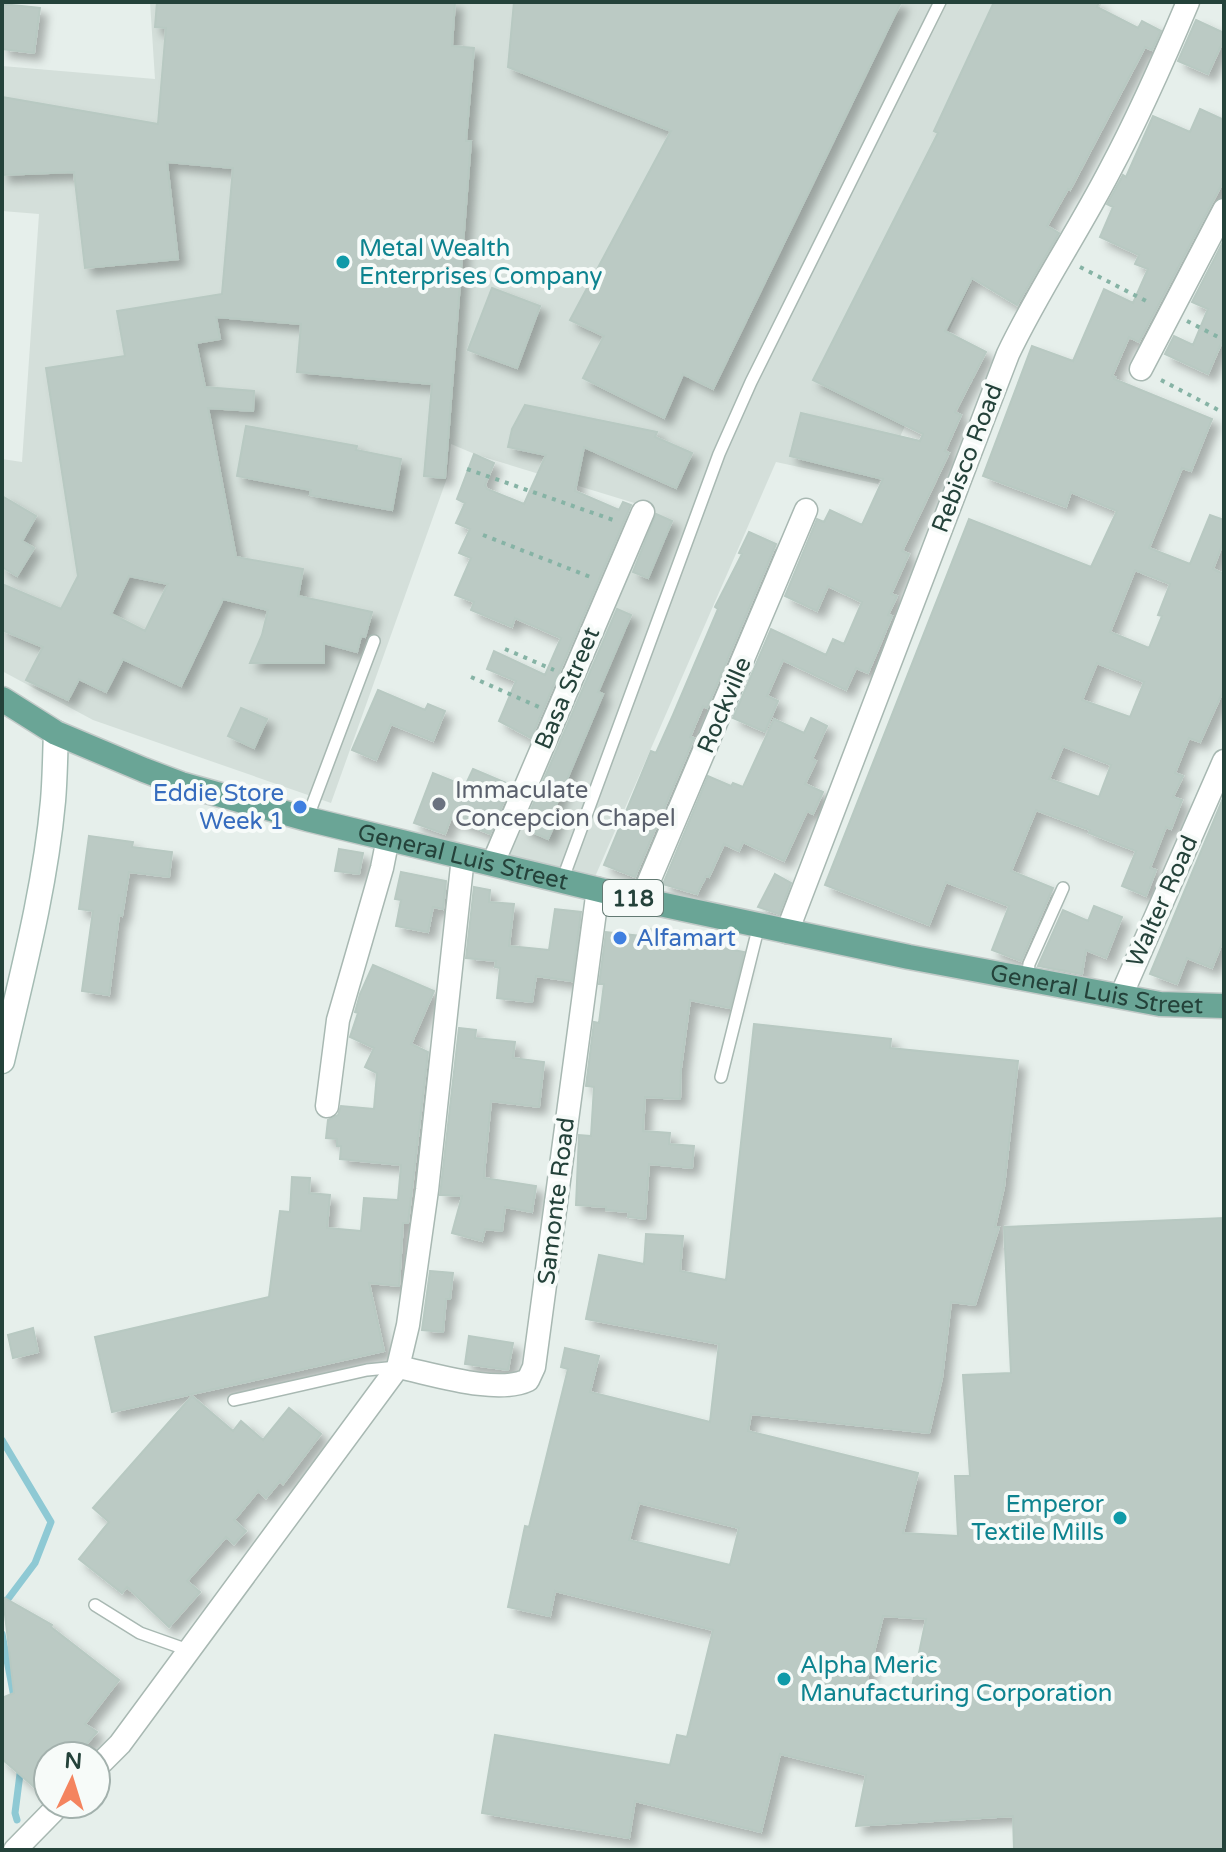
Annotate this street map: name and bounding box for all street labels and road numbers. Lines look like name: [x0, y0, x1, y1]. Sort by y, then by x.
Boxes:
street label: Rebisco Road: [926, 380, 1009, 537]
street label: Basa Street: [529, 623, 606, 754]
street label: Rockville: [691, 653, 758, 758]
street label: General Luis Street: [354, 818, 571, 897]
street label: Walter Road: [1121, 831, 1204, 972]
road number: 118: [603, 880, 663, 916]
street label: General Luis Street: [988, 958, 1204, 1020]
street label: Samonte Road: [532, 1116, 581, 1286]

